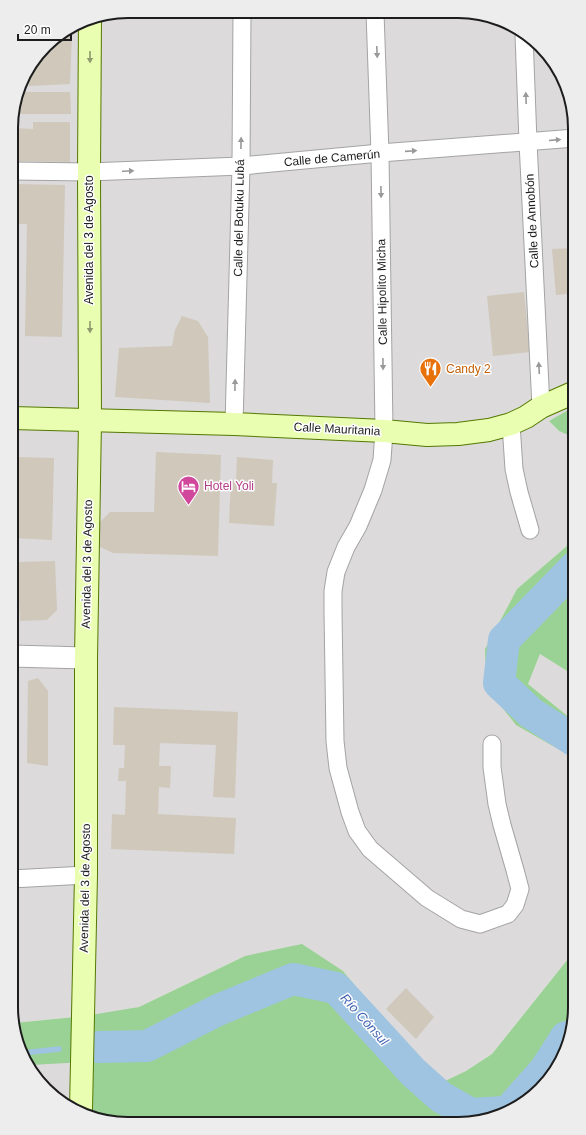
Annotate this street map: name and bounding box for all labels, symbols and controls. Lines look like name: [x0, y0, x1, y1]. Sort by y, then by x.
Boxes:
scale bar: [18, 16, 71, 42]
text: 20 m: [24, 23, 51, 37]
one-way arrow: [373, 46, 380, 58]
one-way arrow: [87, 51, 93, 64]
one-way arrow: [523, 92, 530, 104]
one-way arrow: [238, 136, 244, 149]
one-way arrow: [549, 136, 561, 143]
street label: Calle de Camerún: [283, 147, 381, 169]
one-way arrow: [405, 147, 417, 154]
street label: Calle del Botuku Lubá: [231, 159, 247, 277]
one-way arrow: [122, 167, 134, 174]
street label: Calle de Annobón: [523, 173, 541, 269]
street label: Avenida del 3 de Agosto: [82, 175, 96, 305]
one-way arrow: [378, 186, 384, 199]
street label: Calle Hipolito Micha: [374, 239, 390, 345]
one-way arrow: [87, 321, 93, 334]
restaurant icon: Candy 2: [418, 356, 444, 389]
one-way arrow: [380, 358, 386, 371]
place label: Candy 2: [446, 362, 491, 376]
one-way arrow: [536, 362, 543, 374]
one-way arrow: [232, 378, 238, 391]
street label: Calle Mauritania: [293, 420, 381, 438]
hotel icon: Hotel Yoli: [175, 473, 201, 506]
place label: Hotel Yoli: [204, 479, 254, 493]
street label: Avenida del 3 de Agosto: [79, 499, 95, 629]
street label: Avenida del 3 de Agosto: [77, 823, 93, 953]
water label: Río Cónsul: [338, 990, 392, 1049]

